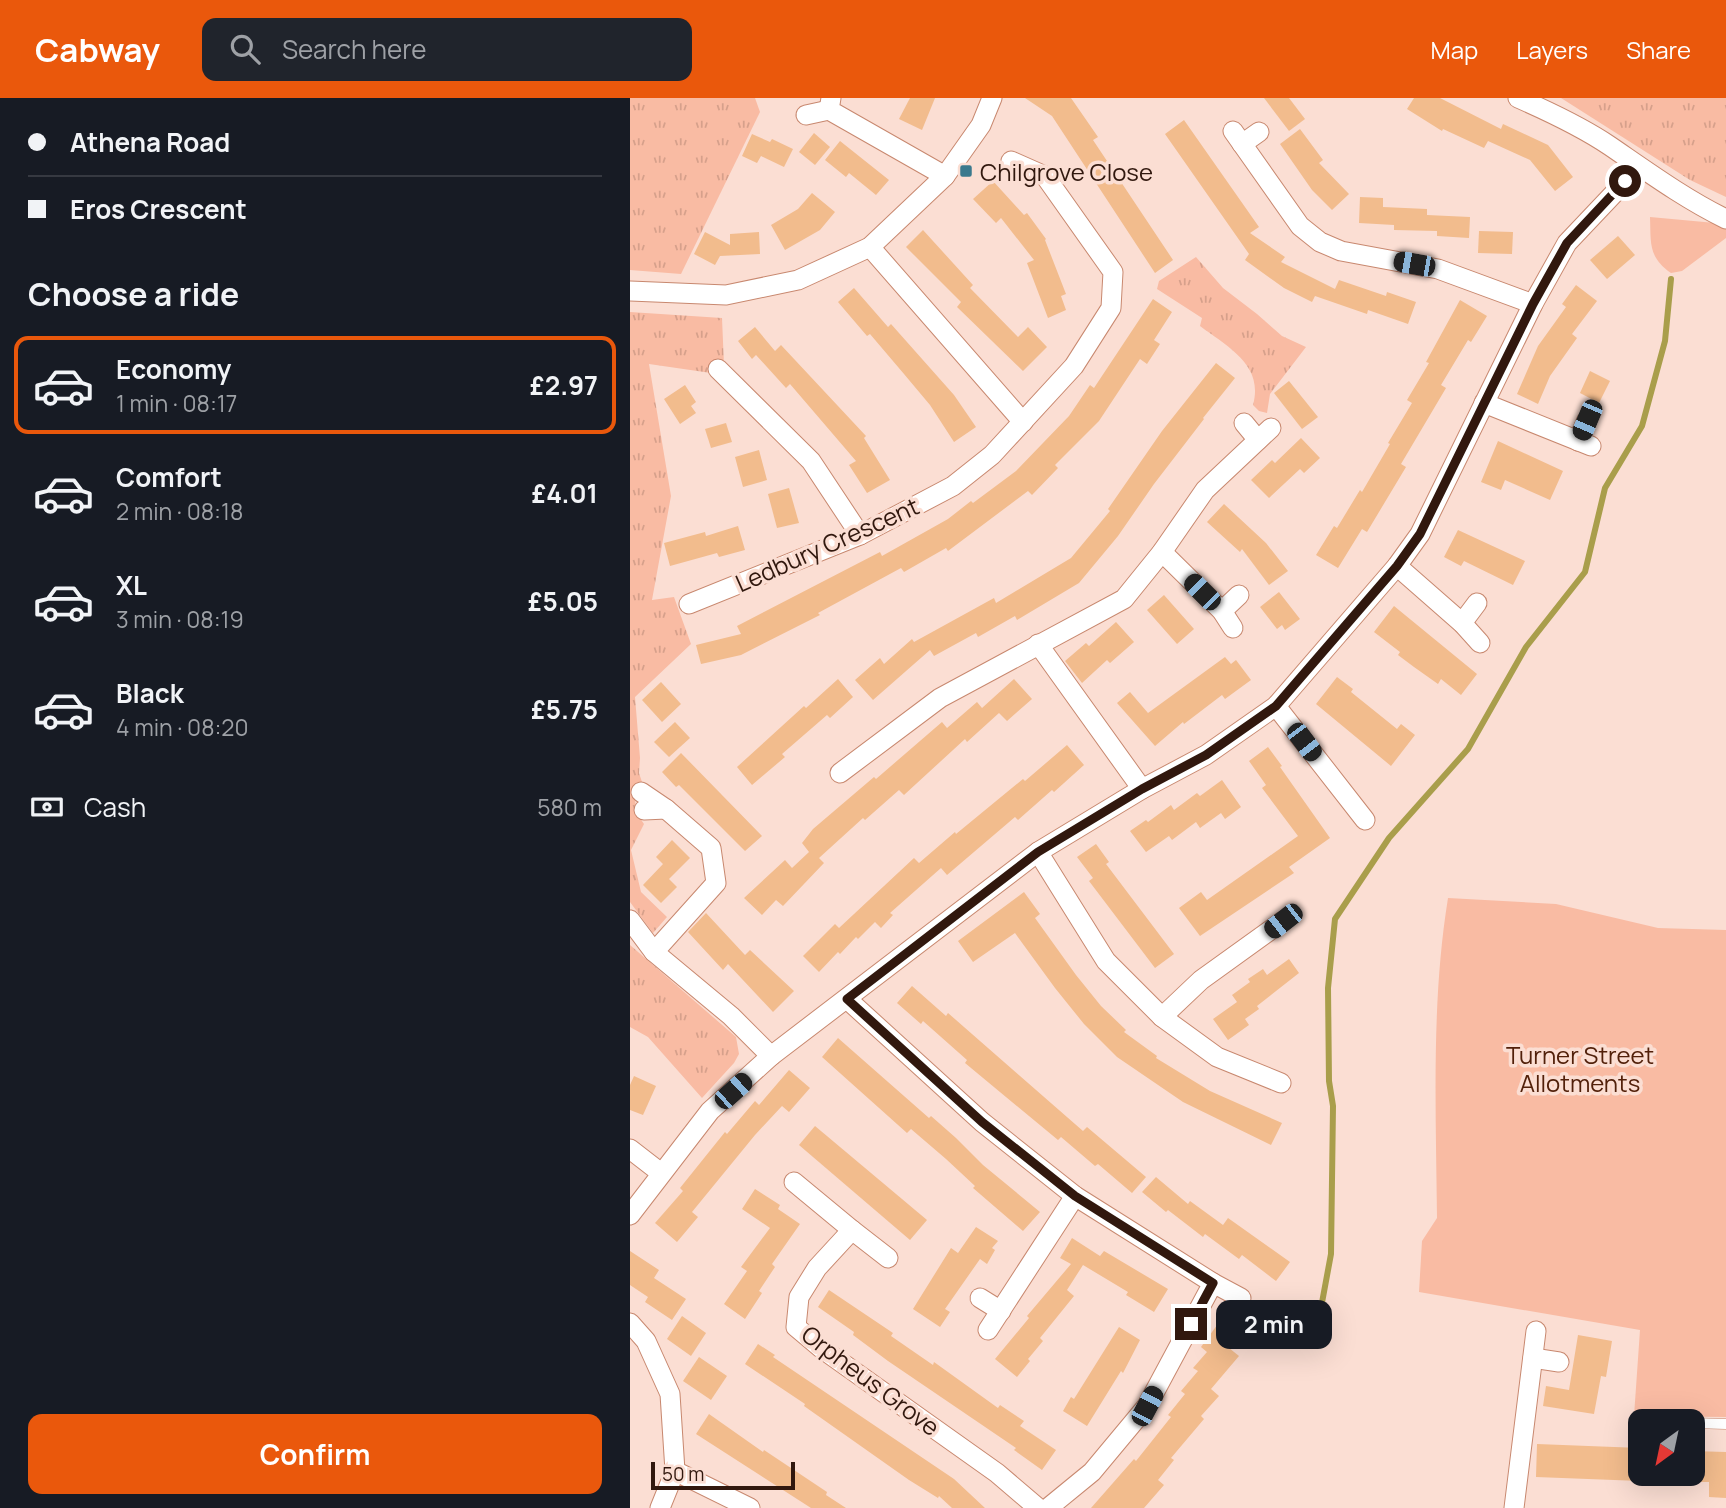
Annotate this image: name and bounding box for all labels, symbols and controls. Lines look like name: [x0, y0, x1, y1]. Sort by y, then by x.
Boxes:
search box: [202, 18, 692, 81]
text: Cabway: [35, 27, 160, 72]
icon: search: [226, 30, 264, 68]
text: Search here: [282, 31, 427, 67]
text: Map: [1431, 33, 1478, 66]
text: Layers: [1516, 33, 1588, 66]
text: Share: [1626, 33, 1691, 66]
text: Athena Road: [70, 124, 230, 160]
place label: Chilgrove Close: [980, 155, 1153, 188]
marker: Chilgrove Close: [958, 163, 974, 179]
route start: [1609, 165, 1641, 197]
text: Eros Crescent: [70, 191, 247, 227]
car: [1392, 250, 1437, 278]
text: Choose a ride: [28, 272, 239, 316]
text: Economy: [116, 351, 231, 387]
icon: car: [32, 354, 95, 417]
text: £2.97: [530, 367, 598, 403]
text: 1 min · 08:17: [116, 387, 237, 419]
car: [1570, 397, 1605, 443]
text: Comfort: [116, 459, 222, 495]
icon: car: [32, 462, 95, 525]
text: £4.01: [531, 475, 598, 511]
street label: Ledbury Crescent: [730, 489, 924, 599]
text: 2 min · 08:18: [116, 495, 243, 527]
text: XL: [116, 567, 147, 603]
icon: car: [32, 570, 95, 633]
car: [1180, 570, 1225, 614]
text: £5.05: [528, 583, 598, 619]
text: 3 min · 08:19: [116, 603, 244, 635]
text: Black: [116, 675, 184, 711]
icon: car: [32, 678, 95, 741]
text: £5.75: [531, 691, 598, 727]
text: 4 min · 08:20: [116, 711, 249, 743]
car: [1283, 719, 1326, 765]
icon: cash: [28, 788, 66, 826]
text: Cash: [84, 789, 146, 825]
text: 580 m: [537, 791, 602, 823]
car: [1260, 900, 1307, 942]
park label: Turner Street Allotments: [1506, 1038, 1654, 1099]
car: [711, 1069, 756, 1113]
callout: 2 min: [1216, 1300, 1331, 1348]
route end: [1175, 1308, 1207, 1340]
text: 2 min: [1244, 1308, 1304, 1340]
street label: Orpheus Grove: [795, 1317, 947, 1443]
car: [1128, 1383, 1167, 1429]
north arrow: [1628, 1409, 1704, 1486]
map controls: [1628, 1409, 1705, 1486]
button: Confirm: [28, 1414, 602, 1494]
scale bar: [651, 1459, 794, 1491]
text: 50 m: [662, 1461, 704, 1487]

